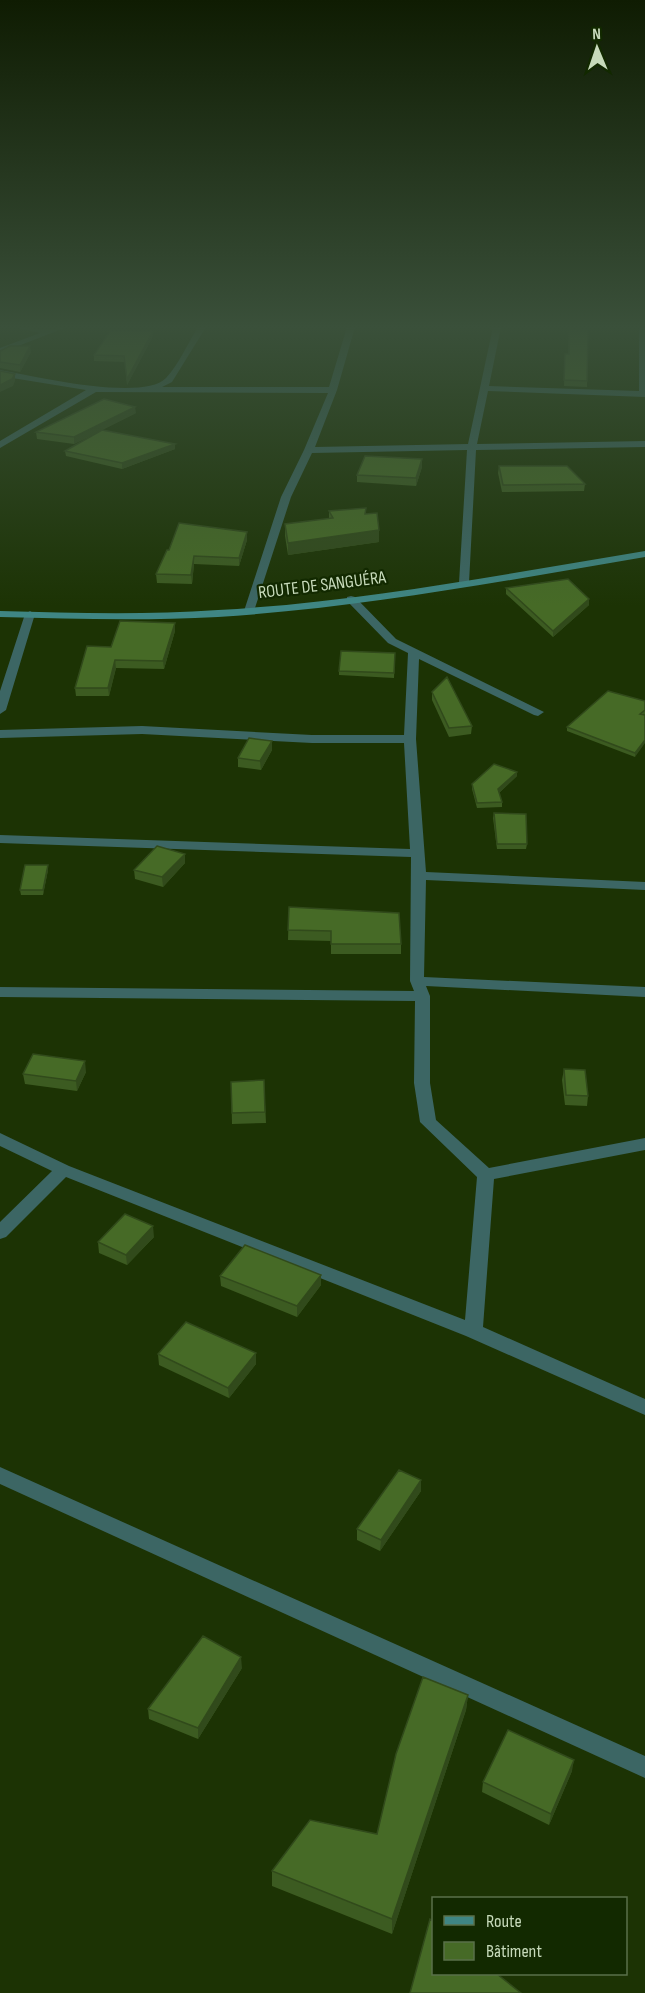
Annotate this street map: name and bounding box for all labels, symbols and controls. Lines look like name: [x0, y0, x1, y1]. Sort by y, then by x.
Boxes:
north arrow: [567, 18, 627, 78]
text: N: [592, 25, 601, 44]
street label: ROUTE DE SANGUÉRA: [257, 567, 387, 603]
legend: [432, 1897, 627, 1975]
text: Route: [486, 1911, 522, 1932]
text: Bâtiment: [486, 1941, 542, 1962]

